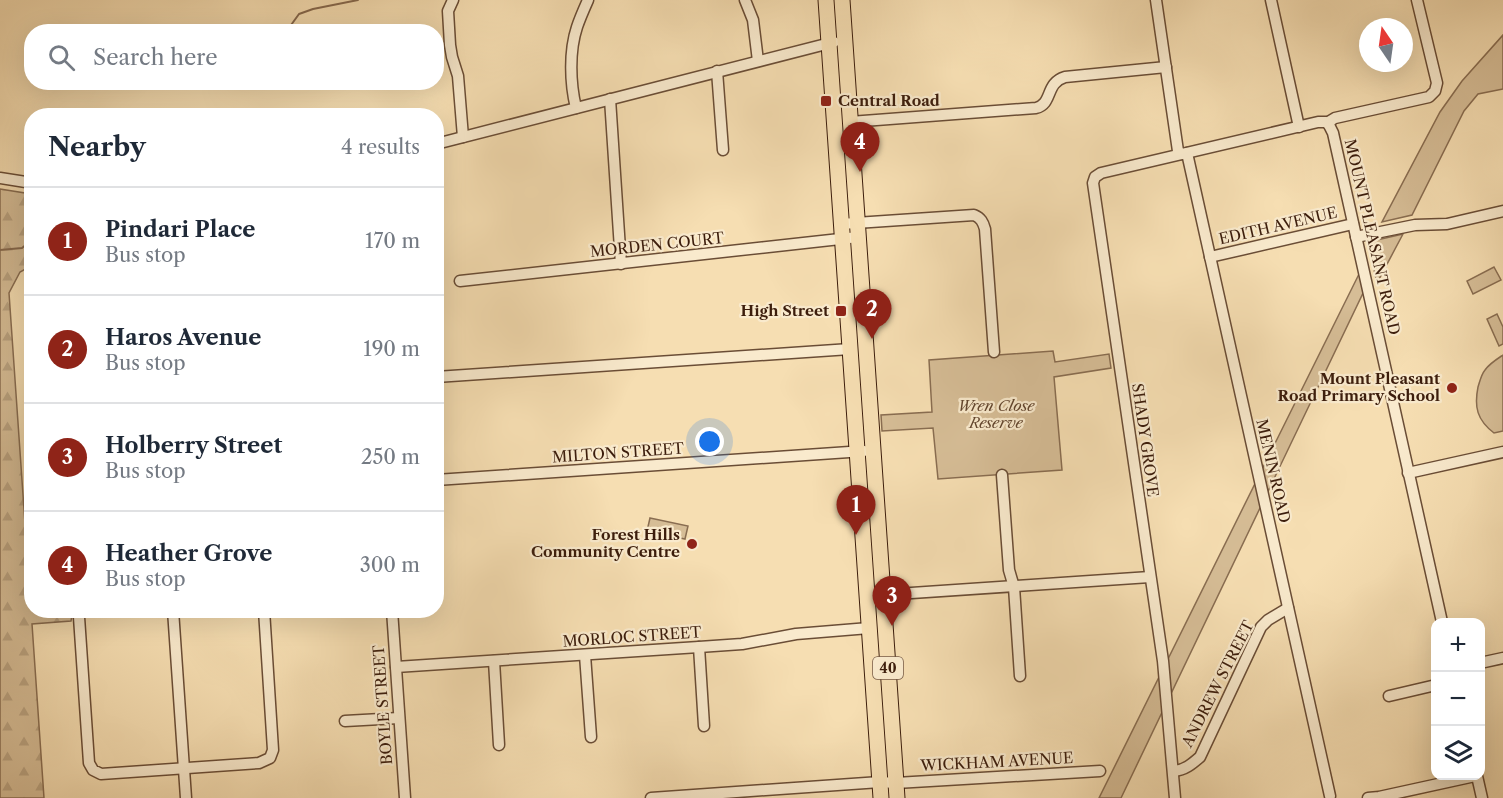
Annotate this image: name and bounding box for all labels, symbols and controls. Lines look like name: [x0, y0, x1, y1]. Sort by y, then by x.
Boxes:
north arrow: [1359, 18, 1413, 72]
search box: [24, 24, 444, 90]
icon: search: [45, 41, 78, 74]
text: Search here: [93, 44, 218, 71]
place label: Central Road: [838, 91, 940, 110]
marker: Central Road: [819, 94, 833, 108]
pin: 4: [840, 122, 880, 172]
text: Nearby: [48, 131, 146, 163]
text: 4 results: [341, 135, 420, 159]
street label: MOUNT PLEASANT ROAD: [1341, 137, 1404, 337]
street label: EDITH AVENUE: [1217, 203, 1339, 248]
text: Pindari Place: [105, 216, 255, 243]
street label: MORDEN COURT: [589, 228, 726, 261]
text: 1: [63, 229, 72, 253]
text: 170 m: [365, 229, 420, 253]
text: Bus stop: [105, 243, 186, 267]
pin: 2: [852, 290, 892, 339]
place label: High Street: [740, 301, 829, 320]
marker: High Street: [834, 304, 848, 318]
text: Haros Avenue: [105, 324, 261, 351]
text: 2: [62, 337, 73, 361]
text: 190 m: [363, 337, 420, 361]
text: Bus stop: [105, 351, 186, 375]
place label: Mount Pleasant Road Primary School: [1278, 369, 1440, 405]
marker: Mount Pleasant Road Primary School: [1445, 381, 1459, 395]
street label: SHADY GROVE: [1128, 382, 1163, 498]
park label: Wren Close Reserve: [957, 396, 1035, 432]
street label: MENIN ROAD: [1252, 417, 1295, 525]
your location: [695, 427, 724, 456]
text: Holberry Street: [105, 432, 282, 459]
street label: MILTON STREET: [551, 438, 685, 467]
text: 3: [62, 445, 73, 469]
text: 250 m: [361, 445, 420, 469]
text: Bus stop: [105, 459, 186, 483]
pin: 1: [836, 486, 876, 535]
place label: Forest Hills Community Centre: [531, 525, 680, 561]
marker: Forest Hills Community Centre: [685, 537, 699, 551]
text: Heather Grove: [105, 540, 272, 567]
text: 4: [62, 553, 73, 577]
text: 300 m: [360, 553, 420, 577]
text: Bus stop: [105, 567, 186, 591]
pin: 3: [872, 576, 912, 626]
street label: ANDREW STREET: [1177, 617, 1258, 751]
map controls: [1431, 618, 1485, 780]
button: +: [1431, 618, 1485, 672]
street label: MORLOC STREET: [562, 622, 703, 651]
street label: BOYLE STREET: [369, 644, 396, 766]
road number: 40: [873, 657, 903, 679]
button: −: [1431, 672, 1485, 726]
button: layers: [1431, 726, 1485, 780]
street label: WICKHAM AVENUE: [919, 748, 1074, 775]

